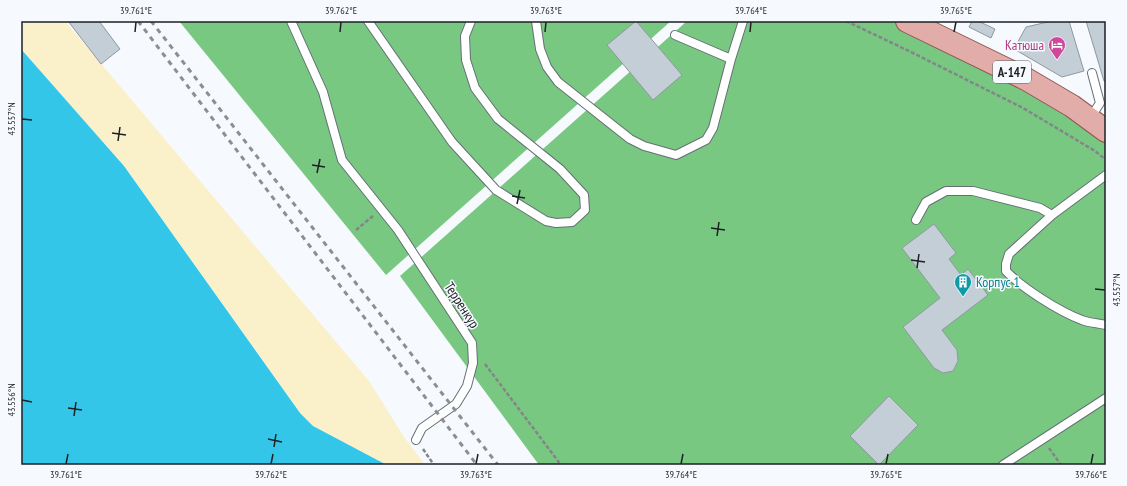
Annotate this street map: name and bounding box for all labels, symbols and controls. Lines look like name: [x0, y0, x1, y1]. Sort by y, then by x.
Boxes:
text: 39.761°E: [120, 4, 152, 17]
text: 39.762°E: [325, 4, 357, 17]
text: 39.763°E: [530, 4, 562, 17]
text: 39.764°E: [735, 4, 767, 17]
text: 39.765°E: [940, 4, 972, 17]
hotel icon: Катюша: [1047, 35, 1067, 60]
place label: Катюша: [1005, 36, 1044, 54]
road number: А-147: [993, 61, 1031, 83]
text: 43.557°N: [5, 102, 18, 136]
building icon: Корпус 1: [953, 272, 973, 297]
place label: Корпус 1: [976, 273, 1020, 291]
text: 43.557°N: [1110, 273, 1123, 307]
street label: Терренкур: [440, 279, 484, 331]
text: 43.556°N: [5, 383, 18, 417]
text: 39.761°E: [50, 468, 82, 481]
text: 39.762°E: [255, 468, 287, 481]
text: 39.763°E: [460, 468, 492, 481]
text: 39.764°E: [665, 468, 697, 481]
text: 39.765°E: [870, 468, 902, 481]
text: 39.766°E: [1075, 468, 1107, 481]

